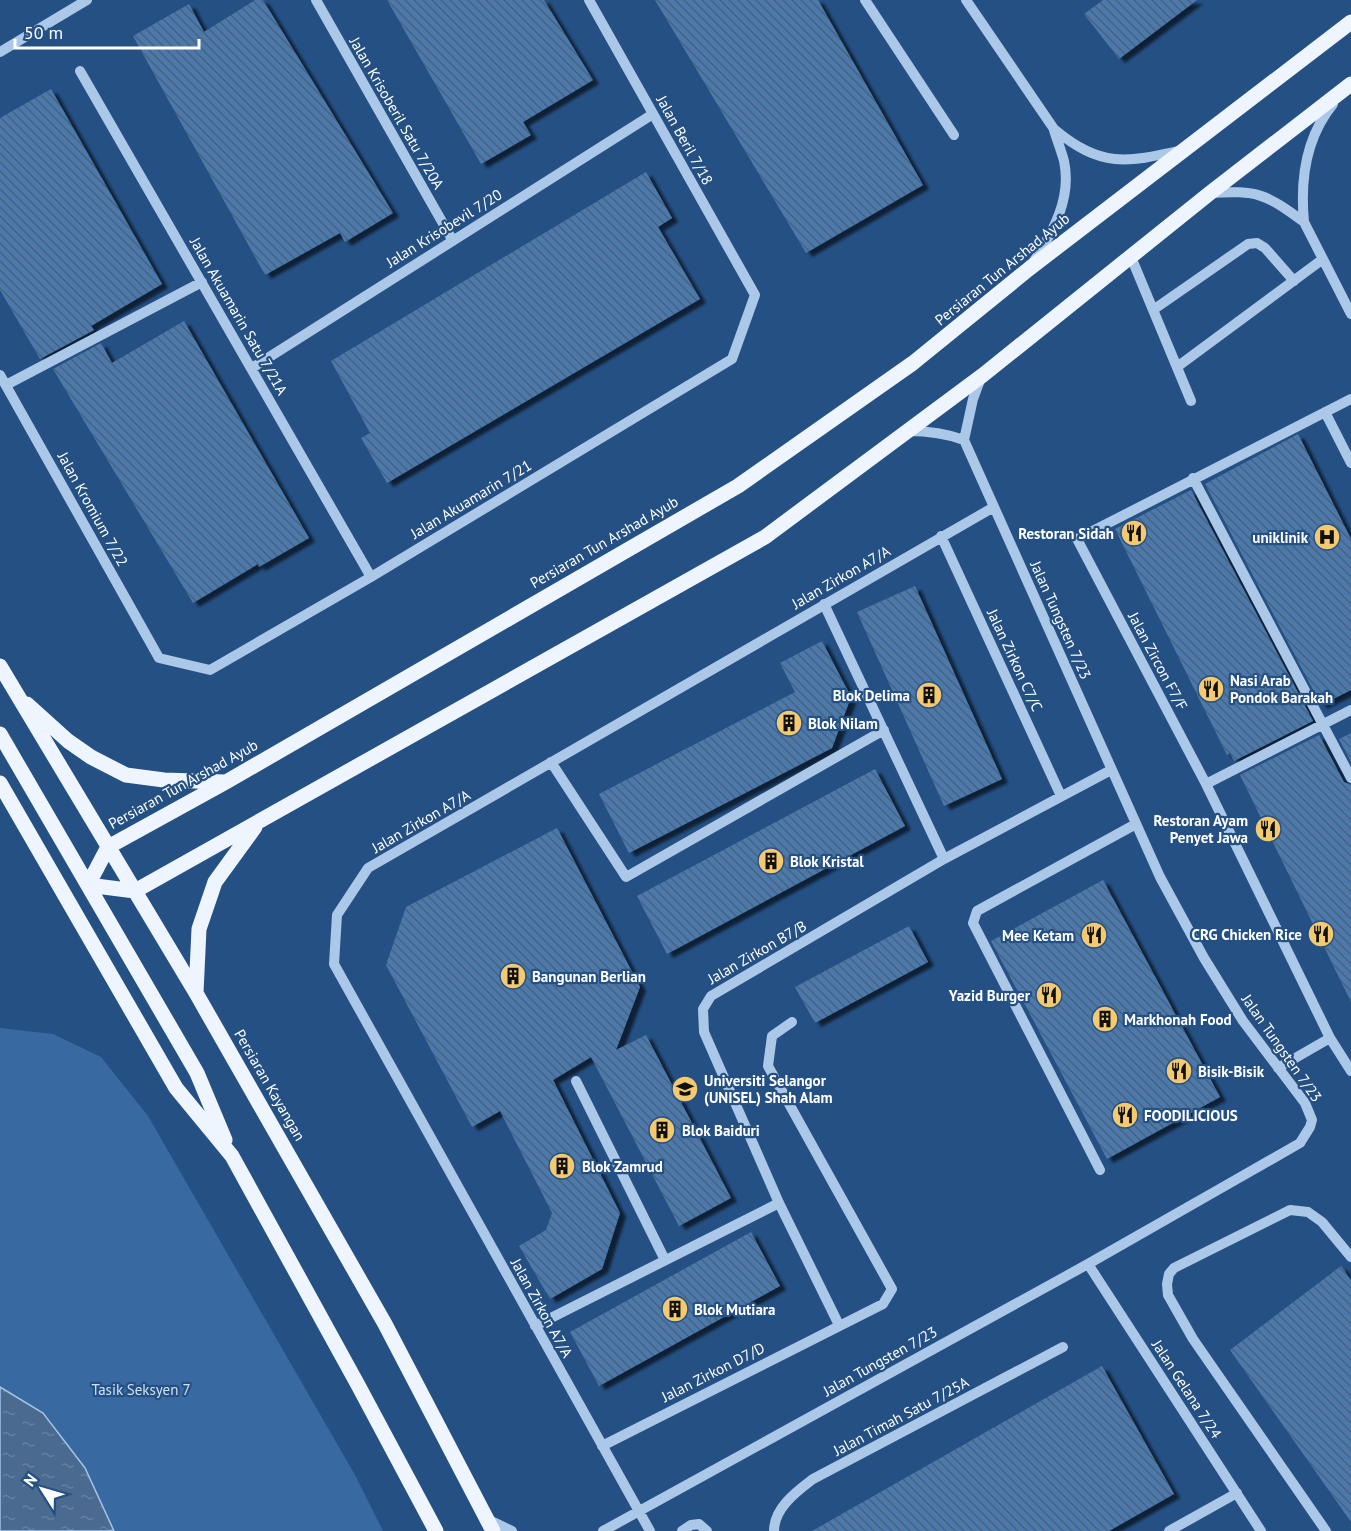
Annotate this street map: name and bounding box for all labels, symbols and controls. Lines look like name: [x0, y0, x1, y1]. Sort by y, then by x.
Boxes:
scale bar: [15, 12, 200, 50]
text: 50 m: [24, 21, 63, 44]
street label: Jalan Krisoberil Satu 7/20A: [345, 33, 448, 193]
street label: Jalan Beril 7/18: [652, 91, 717, 188]
street label: Jalan Krisobevil 7/20: [382, 185, 505, 272]
street label: Persiaran Tun Arshad Ayub: [931, 209, 1073, 329]
street label: Jalan Akuamarin Satu 7/21A: [186, 233, 292, 398]
street label: Jalan Kromium 7/22: [53, 448, 132, 570]
street label: Jalan Akuamarin 7/21: [406, 455, 535, 543]
street label: Persiaran Tun Arshad Ayub: [526, 492, 682, 592]
restaurant icon: Restoran Sidah: [1119, 518, 1149, 548]
hospital icon: uniklinik: [1312, 522, 1342, 552]
place label: Restoran Sidah: [1018, 524, 1114, 543]
place label: uniklinik: [1252, 528, 1309, 547]
street label: Jalan Zirkon A7/A: [787, 541, 894, 613]
street label: Jalan Tungsten 7/23: [1026, 557, 1096, 682]
street label: Jalan Zirkon C7/C: [983, 605, 1047, 714]
street label: Jalan Zircon F7/F: [1124, 608, 1192, 713]
place label: Nasi Arab Pondok Barakah: [1230, 671, 1333, 707]
restaurant icon: Nasi Arab Pondok Barakah: [1196, 674, 1226, 704]
building icon: Blok Delima: [914, 680, 944, 710]
place label: Blok Delima: [833, 686, 910, 705]
building icon: Blok Nilam: [774, 708, 804, 738]
place label: Blok Nilam: [808, 714, 878, 733]
street label: Persiaran Tun Arshad Ayub: [105, 735, 261, 833]
street label: Jalan Zirkon A7/A: [367, 785, 474, 857]
place label: Restoran Ayam Penyet Jawa: [1154, 811, 1248, 847]
restaurant icon: Restoran Ayam Penyet Jawa: [1253, 814, 1283, 844]
building icon: Blok Kristal: [756, 846, 786, 876]
place label: Blok Kristal: [790, 852, 864, 871]
street label: Jalan Zirkon B7/B: [703, 916, 810, 988]
restaurant icon: CRG Chicken Rice: [1306, 919, 1336, 949]
restaurant icon: Mee Ketam: [1079, 920, 1109, 950]
place label: CRG Chicken Rice: [1192, 925, 1302, 944]
place label: Mee Ketam: [1002, 926, 1074, 945]
building icon: Bangunan Berlian: [498, 961, 528, 991]
place label: Bangunan Berlian: [532, 967, 646, 986]
restaurant icon: Yazid Burger: [1034, 980, 1064, 1010]
place label: Yazid Burger: [948, 986, 1031, 1005]
street label: Jalan Tungsten 7/23: [1237, 990, 1326, 1106]
building icon: Markhonah Food: [1090, 1004, 1120, 1034]
place label: Markhonah Food: [1124, 1010, 1232, 1029]
street label: Persiaran Kayangan: [230, 1026, 310, 1144]
restaurant icon: Bisik-Bisik: [1164, 1056, 1194, 1086]
place label: Bisik-Bisik: [1198, 1062, 1265, 1081]
place label: Universiti Selangor (UNISEL) Shah Alam: [704, 1071, 833, 1107]
school or university icon: Universiti Selangor (UNISEL) Shah Alam: [670, 1074, 700, 1104]
restaurant icon: FOODILICIOUS: [1110, 1100, 1140, 1130]
place label: FOODILICIOUS: [1144, 1106, 1238, 1125]
building icon: Blok Baiduri: [647, 1115, 677, 1145]
place label: Blok Baiduri: [682, 1121, 760, 1140]
building icon: Blok Zamrud: [547, 1151, 577, 1181]
place label: Blok Zamrud: [582, 1157, 663, 1176]
street label: Jalan Zirkon A7/A: [506, 1254, 577, 1361]
building icon: Blok Mutiara: [660, 1294, 690, 1324]
place label: Blok Mutiara: [694, 1300, 776, 1319]
street label: Jalan Tungsten 7/23: [819, 1322, 940, 1401]
street label: Jalan Gelana 7/24: [1147, 1335, 1226, 1442]
street label: Jalan Zirkon D7/D: [657, 1338, 768, 1407]
street label: Jalan Timah Satu 7/25A: [829, 1372, 972, 1460]
park label: Tasik Seksyen 7: [91, 1380, 191, 1399]
north arrow: [12, 1459, 72, 1519]
text: N: [19, 1470, 41, 1490]

